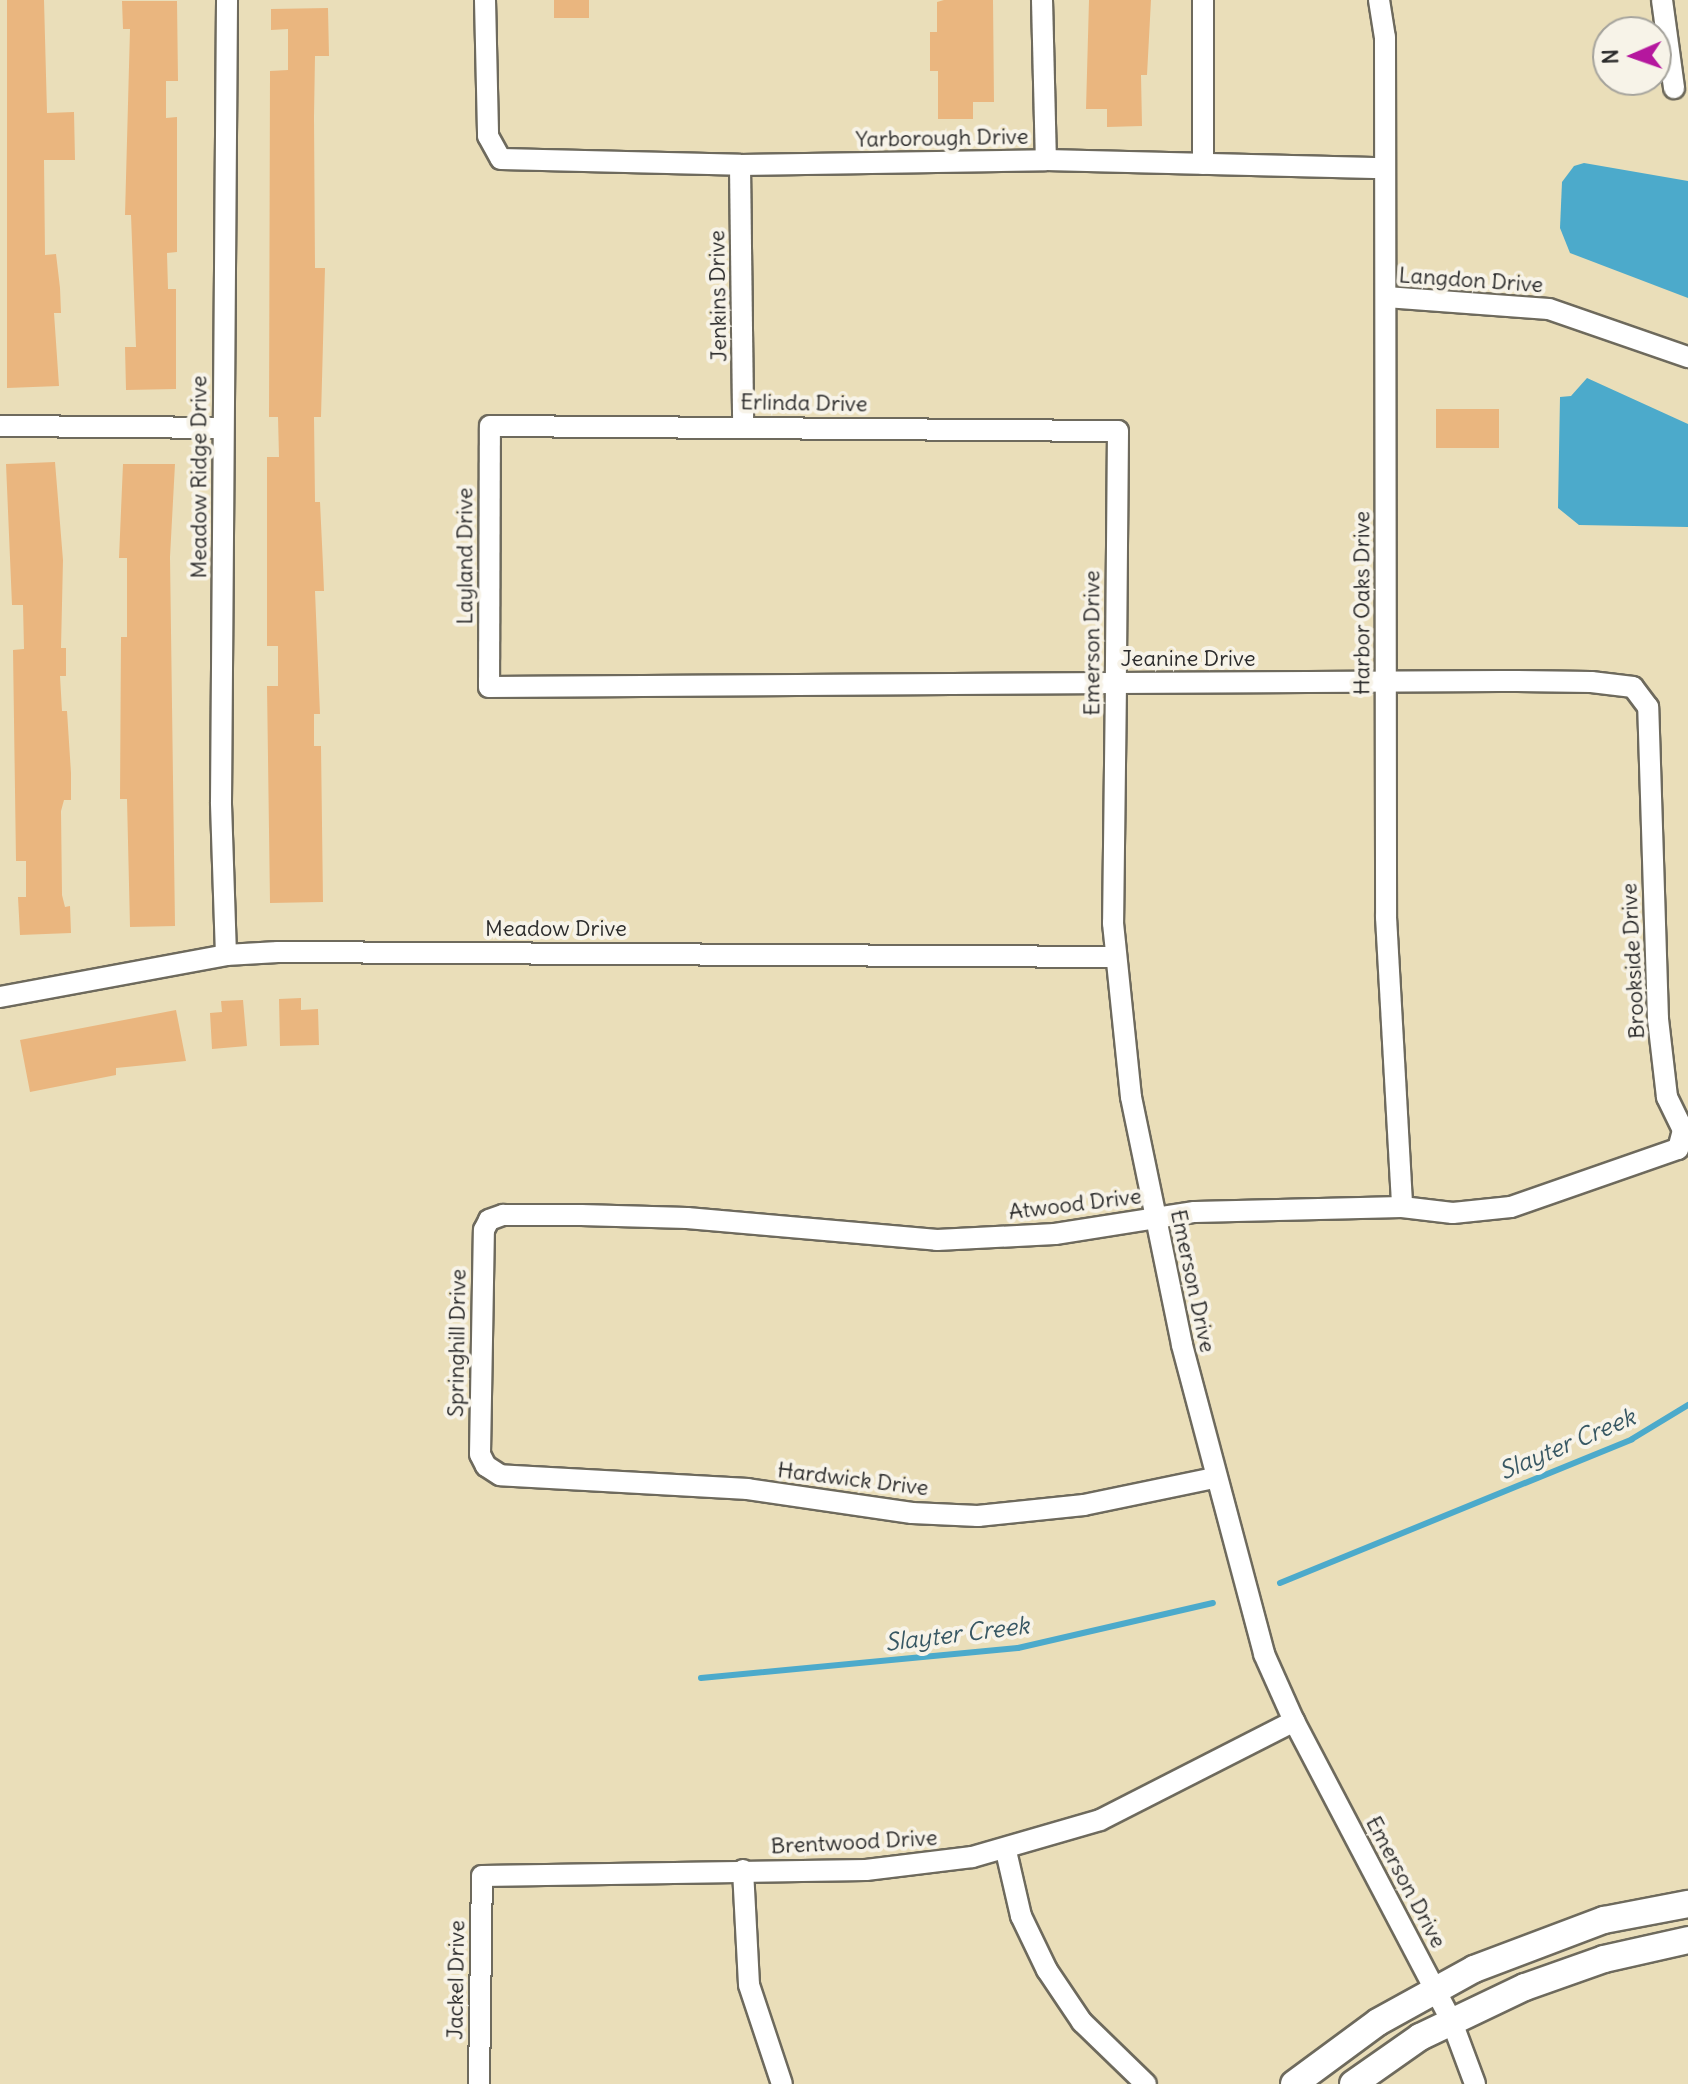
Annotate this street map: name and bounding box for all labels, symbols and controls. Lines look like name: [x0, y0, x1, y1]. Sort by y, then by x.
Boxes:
north arrow: [1592, 16, 1672, 96]
text: N: [1596, 49, 1624, 65]
street label: Yarborough Drive: [855, 123, 1029, 153]
street label: Jenkins Drive: [704, 230, 732, 362]
street label: Langdon Drive: [1398, 262, 1544, 298]
street label: Meadow Ridge Drive: [186, 375, 212, 579]
street label: Erlinda Drive: [740, 389, 868, 417]
street label: Layland Drive: [452, 487, 478, 625]
street label: Harbor Oaks Drive: [1349, 511, 1375, 695]
street label: Emerson Drive: [1079, 570, 1105, 716]
street label: Jeanine Drive: [1120, 646, 1256, 672]
street label: Brookside Drive: [1616, 882, 1650, 1040]
street label: Meadow Drive: [485, 916, 627, 942]
street label: Atwood Drive: [1007, 1183, 1143, 1225]
street label: Emerson Drive: [1165, 1207, 1221, 1355]
street label: Springhill Drive: [443, 1269, 471, 1417]
water label: Slayter Creek: [1495, 1402, 1639, 1486]
street label: Hardwick Drive: [776, 1457, 930, 1501]
water label: Slayter Creek: [883, 1611, 1031, 1657]
street label: Emerson Drive: [1360, 1812, 1452, 1952]
street label: Brentwood Drive: [770, 1824, 938, 1860]
street label: Jackel Drive: [442, 1920, 470, 2040]

